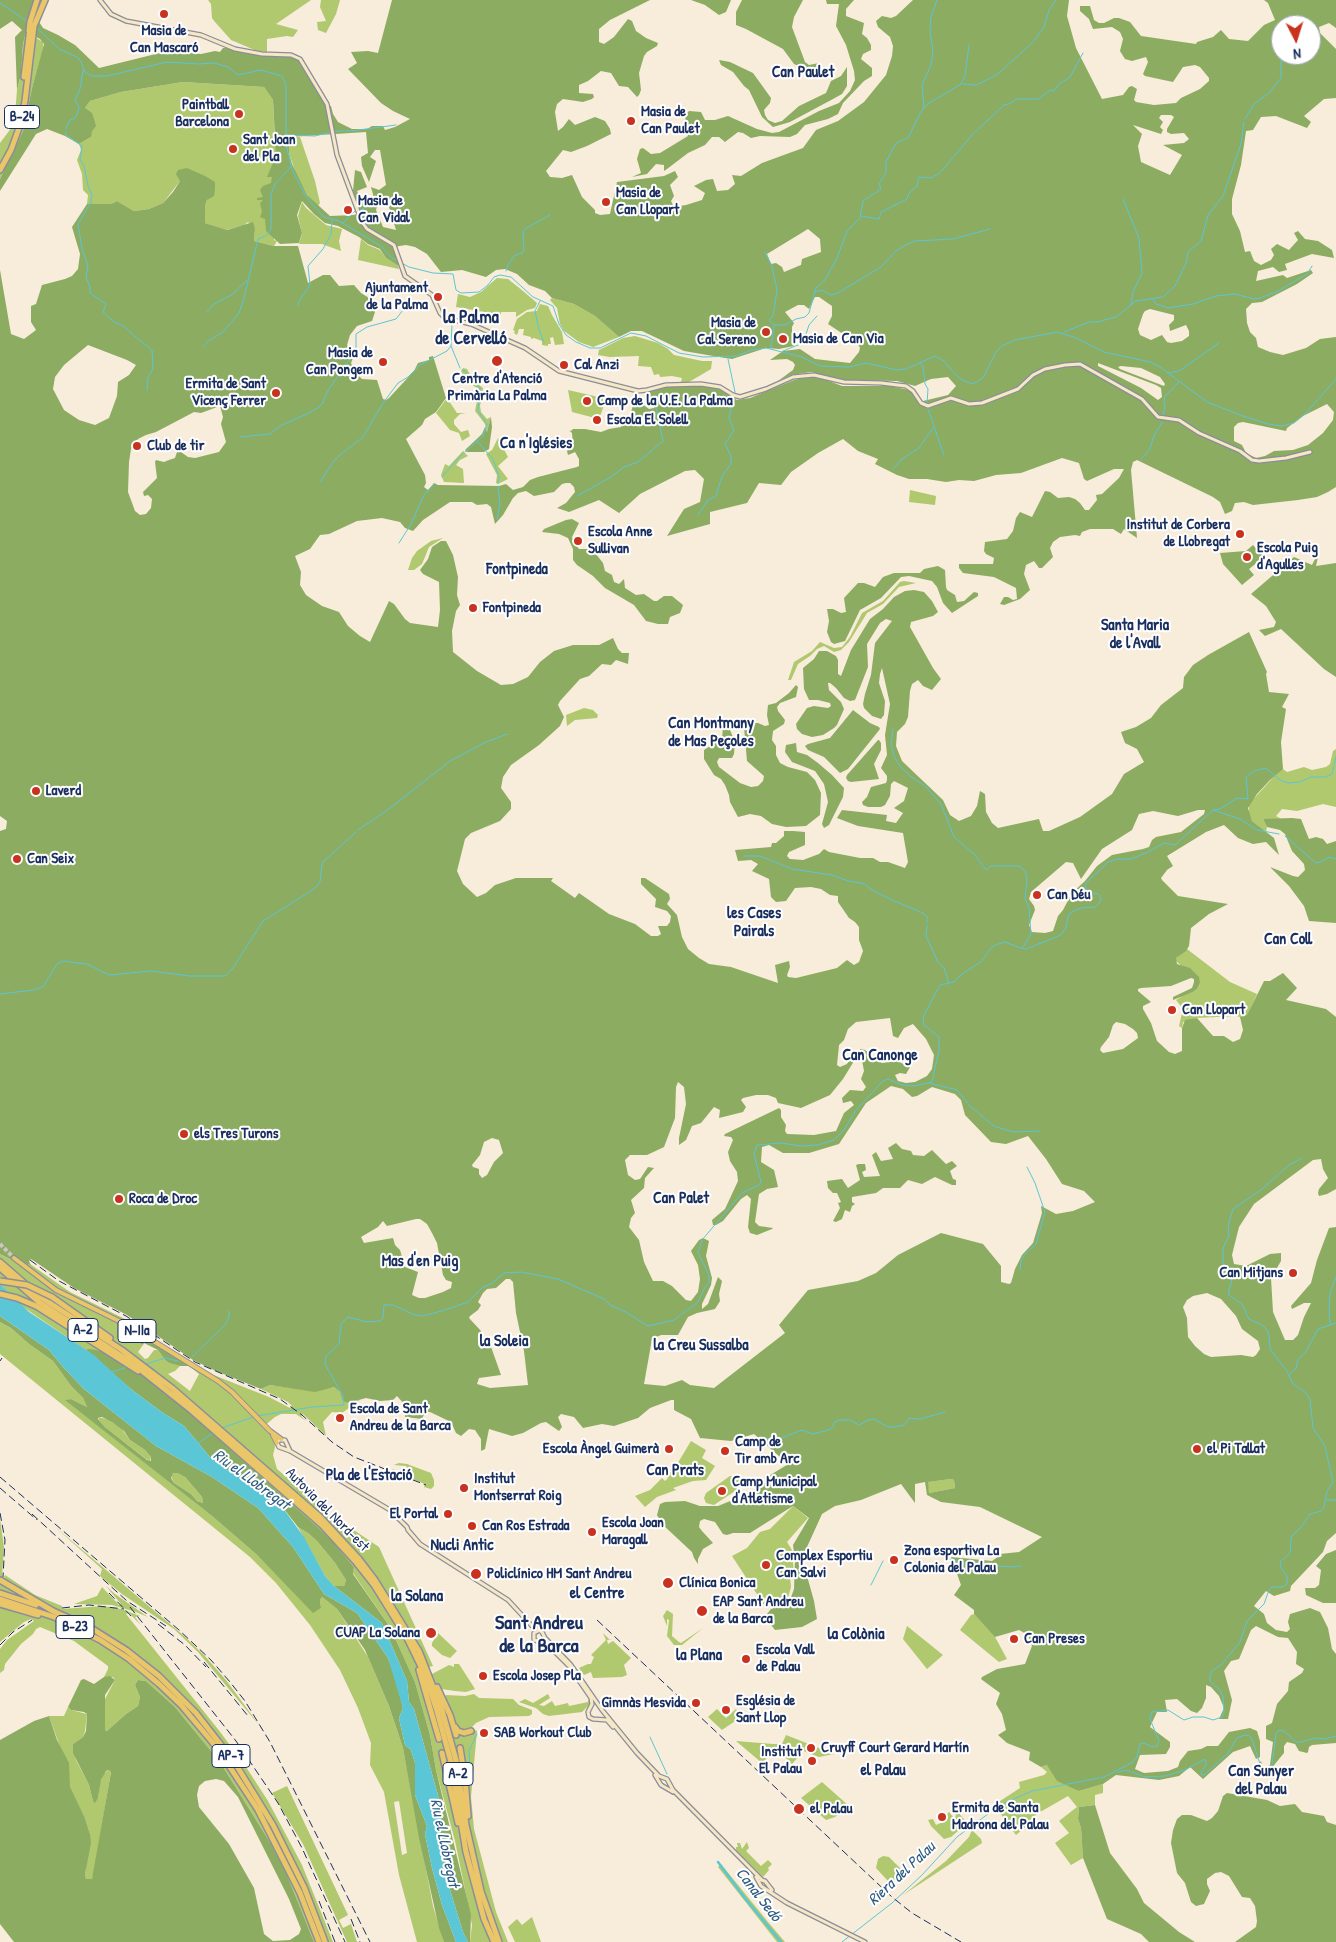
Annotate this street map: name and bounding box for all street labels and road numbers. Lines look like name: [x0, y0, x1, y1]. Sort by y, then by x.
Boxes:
road number: B-24: [5, 105, 40, 128]
road number: A-2: [68, 1318, 98, 1342]
road number: N-IIa: [118, 1320, 156, 1342]
street label: Autovia del Nord-est: [281, 1464, 373, 1556]
road number: B-23: [56, 1615, 94, 1638]
road number: AP-7: [212, 1744, 250, 1768]
road number: A-2: [443, 1762, 473, 1786]

